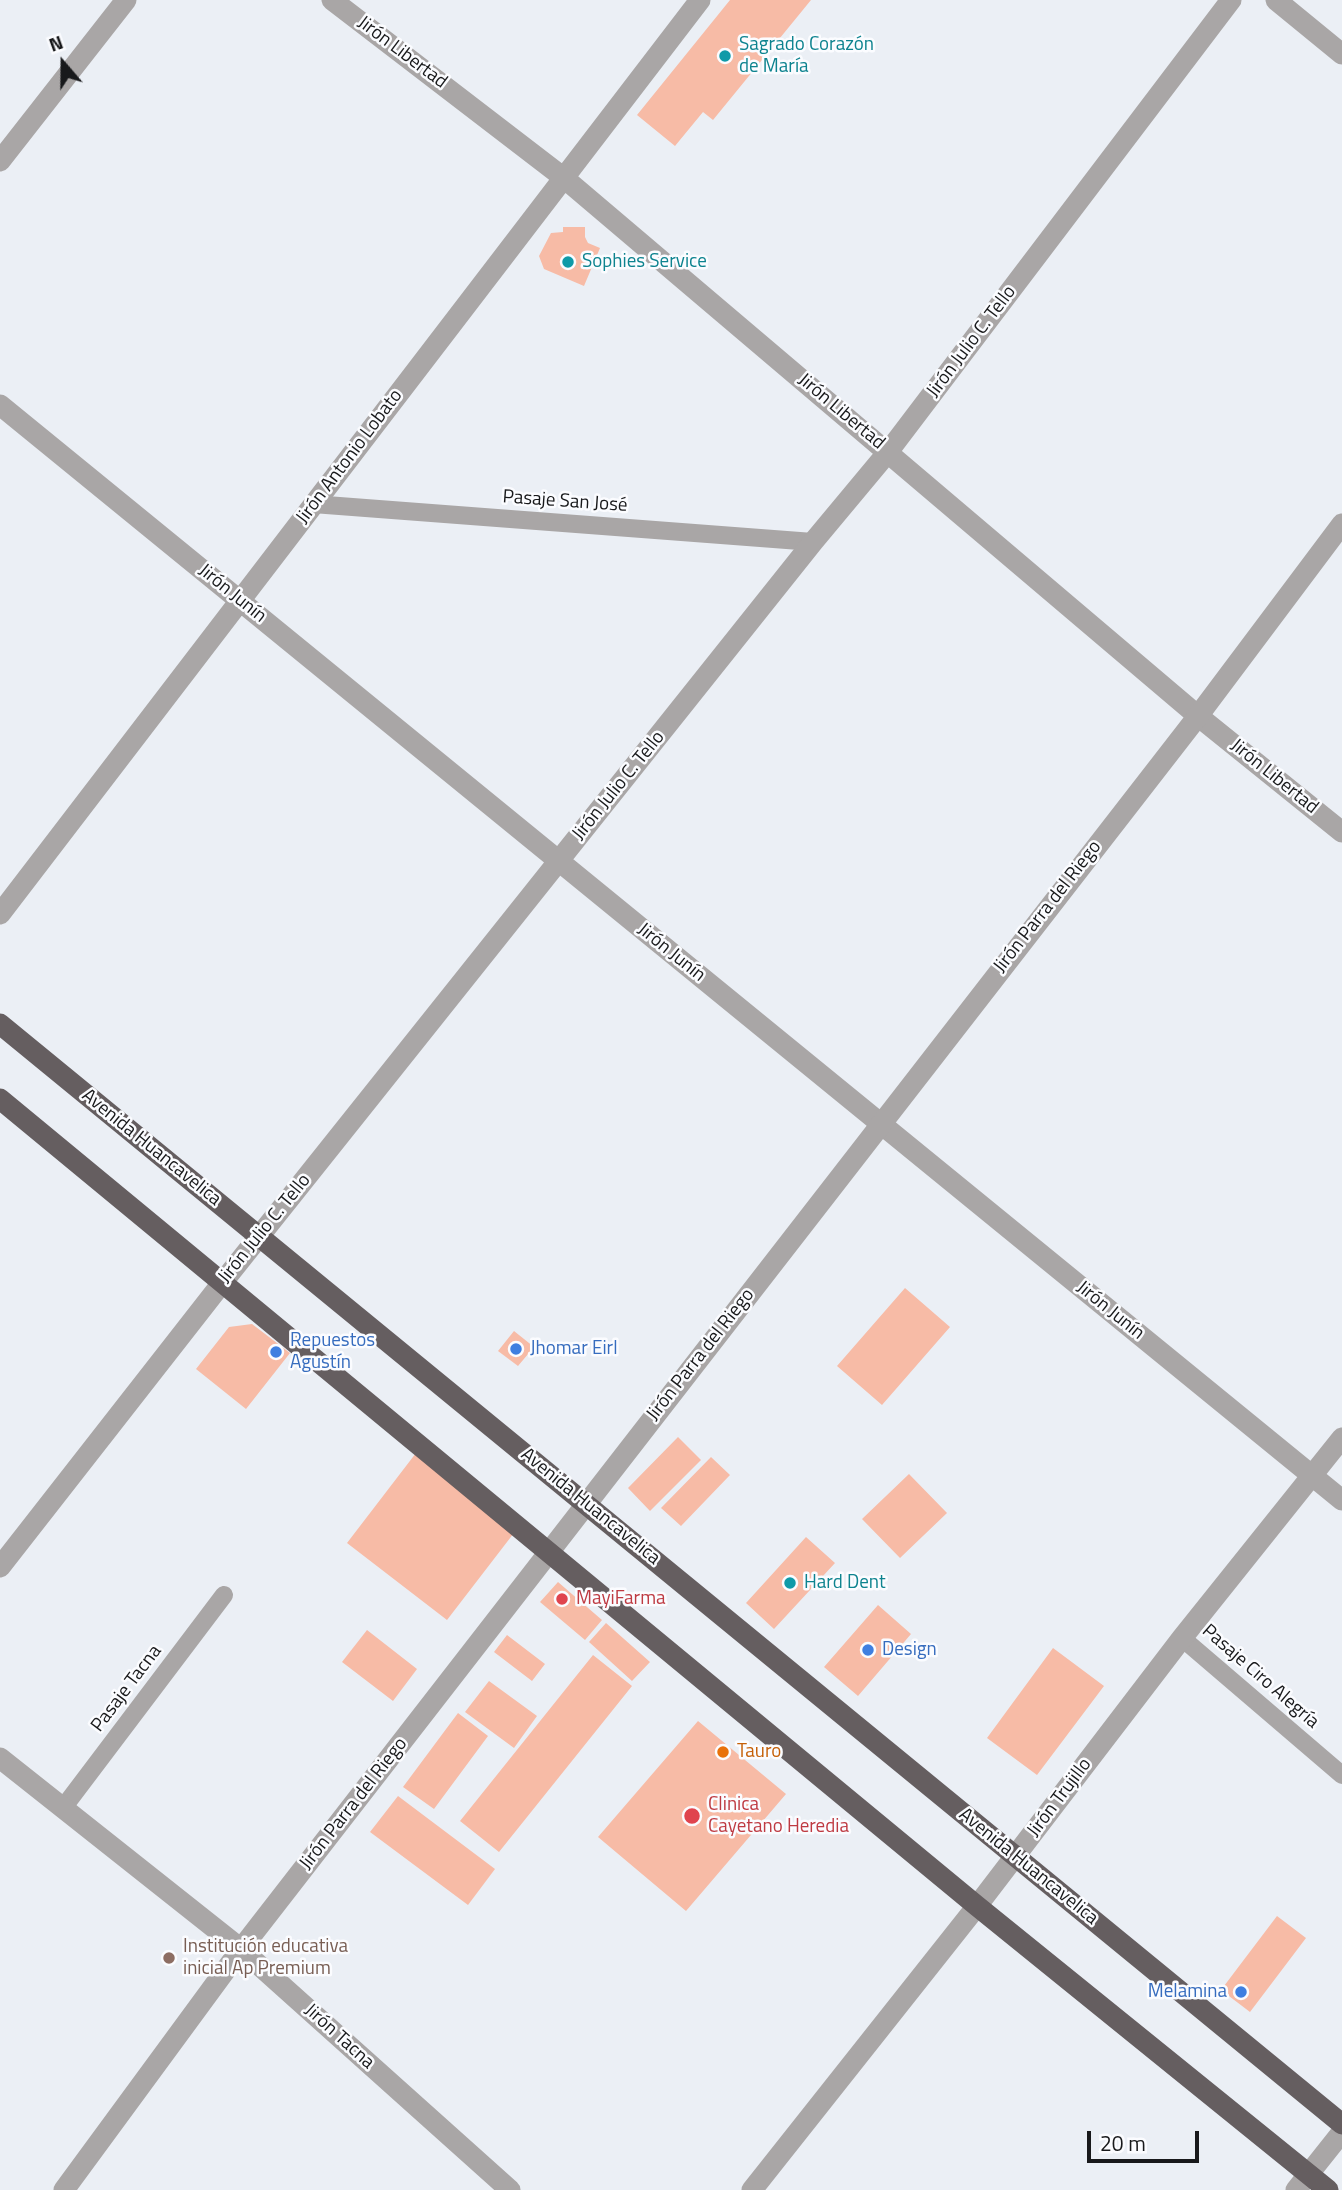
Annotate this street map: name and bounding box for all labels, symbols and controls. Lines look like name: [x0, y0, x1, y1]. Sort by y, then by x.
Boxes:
street label: Jirón Libertad: [353, 12, 451, 94]
text: N: [44, 27, 67, 59]
north arrow: [28, 28, 98, 98]
place label: Sagrado Corazón de María: [739, 34, 874, 78]
marker: Sagrado Corazón de María: [717, 48, 733, 64]
place label: Sophies Service: [582, 251, 707, 273]
marker: Sophies Service: [560, 254, 576, 270]
street label: Jirón Julio C. Tello: [923, 282, 1021, 402]
street label: Jirón Libertad: [793, 369, 889, 455]
street label: Jirón Antonio Lobato: [292, 385, 408, 529]
street label: Pasaje San José: [502, 486, 628, 518]
street label: Jirón Junín: [194, 560, 270, 628]
street label: Jirón Julio C. Tello: [568, 727, 670, 845]
street label: Jirón Libertad: [1226, 735, 1322, 819]
street label: Jirón Parra del Riego: [989, 836, 1107, 978]
street label: Jirón Junín: [633, 919, 709, 987]
street label: Avenida Huancavelica: [77, 1085, 225, 1211]
street label: Jirón Julio C. Tello: [214, 1170, 316, 1288]
street label: Jirón Junín: [1072, 1277, 1148, 1345]
street label: Jirón Parra del Riego: [642, 1284, 760, 1426]
place label: Repuestos Agustín: [290, 1330, 375, 1374]
place label: Jhomar Eirl: [530, 1338, 618, 1360]
marker: Jhomar Eirl: [508, 1341, 524, 1357]
marker: Repuestos Agustín: [268, 1344, 284, 1360]
street label: Avenida Huancavelica: [516, 1444, 664, 1570]
place label: Hard Dent: [804, 1572, 886, 1594]
marker: Hard Dent: [782, 1575, 798, 1591]
place label: MayiFarma: [576, 1588, 666, 1610]
marker: MayiFarma: [554, 1591, 570, 1607]
street label: Pasaje Ciro Alegría: [1197, 1620, 1323, 1734]
place label: Design: [882, 1639, 937, 1661]
street label: Pasaje Tacna: [87, 1641, 167, 1737]
marker: Design: [860, 1642, 876, 1658]
street label: Jirón Parra del Riego: [295, 1733, 413, 1875]
place label: Tauro: [737, 1741, 781, 1763]
marker: Tauro: [715, 1744, 731, 1760]
street label: Jirón Trujillo: [1023, 1754, 1097, 1842]
place label: Clinica Cayetano Heredia: [708, 1794, 849, 1838]
street label: Avenida Huancavelica: [954, 1804, 1102, 1930]
marker: Clinica Cayetano Heredia: [682, 1806, 702, 1826]
place label: Institución educativa inicial Ap Premium: [183, 1936, 348, 1980]
marker: Institución educativa inicial Ap Premium: [161, 1950, 177, 1966]
place label: Melamina: [1148, 1981, 1227, 2003]
marker: Melamina: [1233, 1984, 1249, 2000]
street label: Jirón Tacna: [299, 2000, 379, 2074]
scale bar: [1090, 2116, 1202, 2160]
text: 20 m: [1100, 2127, 1146, 2159]

